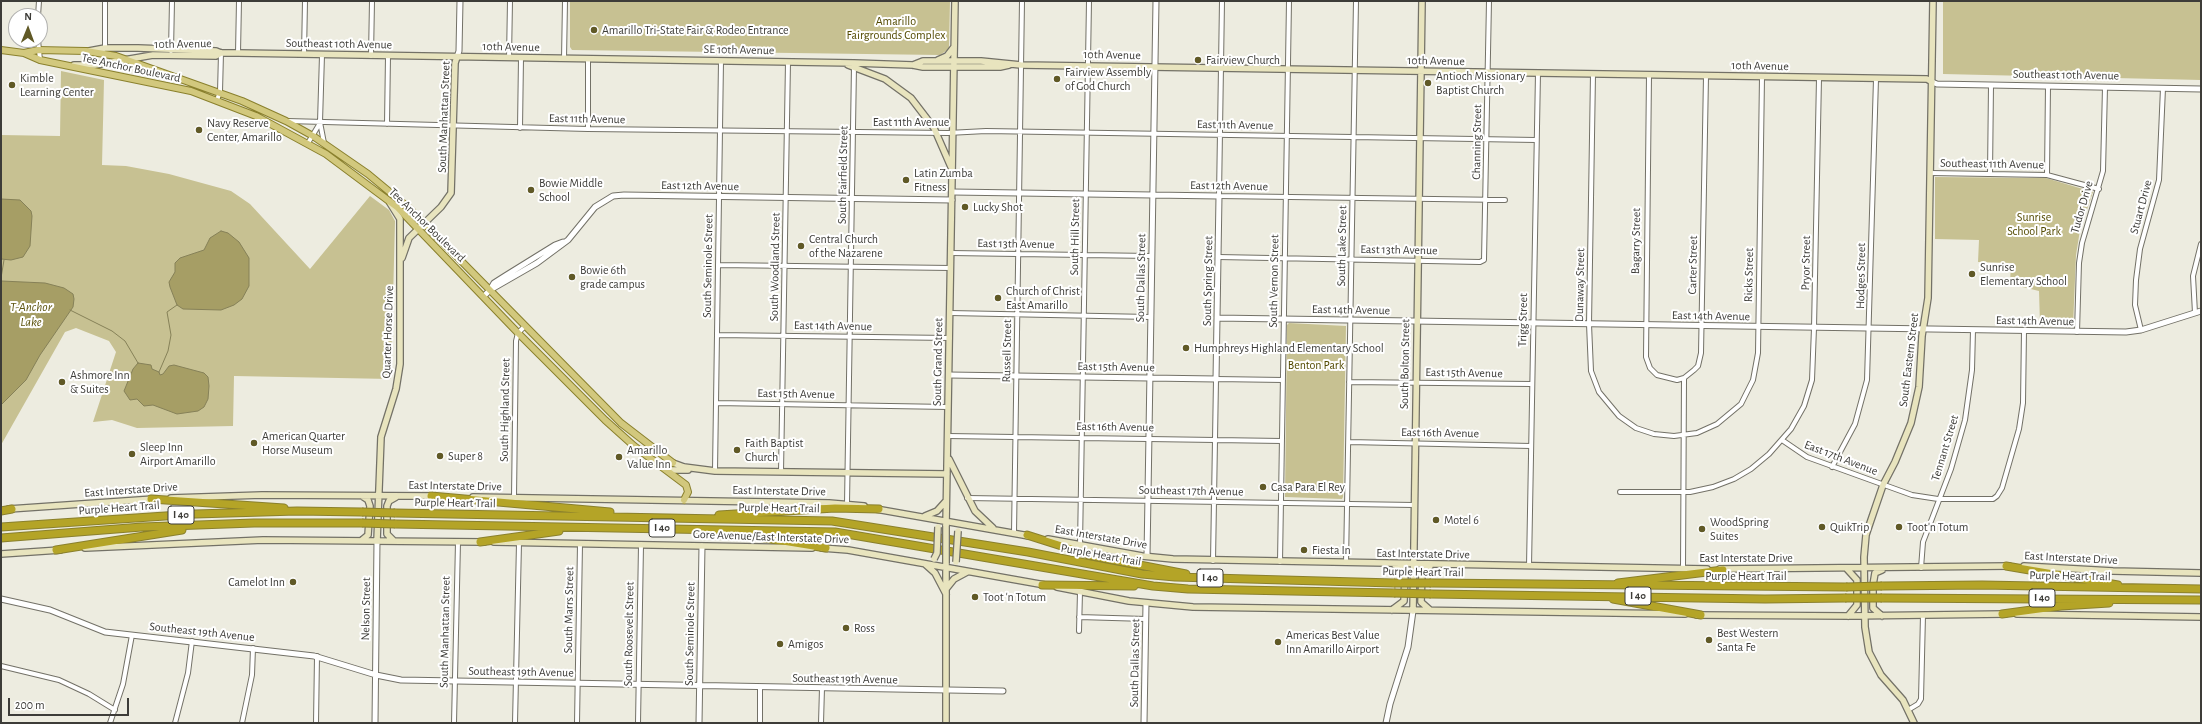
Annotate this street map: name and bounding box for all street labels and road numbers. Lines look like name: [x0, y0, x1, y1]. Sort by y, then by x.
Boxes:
street label: 10th Avenue: [154, 36, 212, 52]
street label: Southeast 10th Avenue: [286, 36, 392, 52]
street label: 10th Avenue: [482, 39, 540, 55]
street label: SE 10th Avenue: [703, 42, 775, 58]
street label: 10th Avenue: [1083, 47, 1141, 63]
street label: Tee Anchor Boulevard: [80, 50, 182, 86]
street label: 10th Avenue: [1407, 53, 1465, 69]
street label: 10th Avenue: [1731, 58, 1789, 74]
street label: South Manhattan Street: [435, 61, 453, 173]
street label: Southeast 10th Avenue: [2013, 67, 2119, 83]
street label: Channing Street: [1469, 104, 1485, 180]
street label: East 11th Avenue: [549, 111, 625, 127]
street label: East 11th Avenue: [873, 115, 949, 129]
street label: East 11th Avenue: [1197, 117, 1273, 133]
street label: South Fairfield Street: [835, 126, 851, 224]
street label: Southeast 11th Avenue: [1940, 156, 2044, 172]
street label: East 12th Avenue: [661, 178, 739, 194]
street label: East 12th Avenue: [1190, 178, 1268, 194]
street label: Stuart Drive: [2127, 178, 2155, 236]
street label: Tudor Drive: [2068, 179, 2096, 235]
street label: Tee Anchor Boulevard: [386, 185, 468, 265]
street label: South Hill Street: [1067, 199, 1083, 275]
street label: South Lake Street: [1334, 205, 1350, 287]
street label: Bagarry Street: [1628, 208, 1644, 274]
street label: South Woodland Street: [767, 213, 783, 321]
street label: South Seminole Street: [700, 214, 716, 318]
street label: South Dallas Street: [1133, 233, 1149, 323]
street label: South Vernon Street: [1266, 234, 1282, 328]
street label: Carter Street: [1685, 235, 1701, 295]
street label: Pryor Street: [1798, 235, 1814, 291]
street label: East 13th Avenue: [977, 236, 1055, 252]
street label: South Spring Street: [1200, 236, 1216, 326]
street label: East 13th Avenue: [1360, 242, 1438, 258]
street label: Hodges Street: [1853, 243, 1869, 309]
street label: Dunaway Street: [1572, 248, 1588, 322]
street label: Ricks Street: [1741, 248, 1757, 302]
street label: Quarter Horse Drive: [379, 285, 397, 379]
street label: Trigg Street: [1515, 293, 1531, 347]
street label: East 14th Avenue: [1312, 302, 1390, 318]
street label: East 14th Avenue: [1672, 308, 1750, 324]
street label: South Eastern Street: [1896, 312, 1922, 408]
street label: East 14th Avenue: [1996, 313, 2074, 329]
street label: East 14th Avenue: [794, 318, 872, 334]
street label: South Grand Street: [930, 318, 946, 406]
street label: Russell Street: [999, 319, 1015, 383]
street label: South Bolton Street: [1397, 319, 1413, 409]
street label: South Highland Street: [497, 358, 513, 462]
street label: East 15th Avenue: [1077, 359, 1155, 375]
street label: East 15th Avenue: [1425, 365, 1503, 381]
street label: East 15th Avenue: [757, 386, 835, 402]
street label: Tennant Street: [1928, 413, 1962, 483]
street label: East 16th Avenue: [1076, 419, 1154, 435]
street label: East 16th Avenue: [1401, 425, 1479, 441]
street label: East 17th Avenue: [1802, 437, 1880, 479]
street label: East Interstate Drive: [408, 478, 502, 494]
street label: East Interstate Drive: [84, 480, 178, 500]
street label: East Interstate Drive: [732, 483, 826, 499]
street label: Southeast 17th Avenue: [1138, 483, 1244, 499]
street label: Purple Heart Trail: [414, 495, 496, 511]
street label: Purple Heart Trail: [78, 498, 160, 518]
street label: Purple Heart Trail: [738, 500, 820, 516]
road number: I 40: [168, 506, 194, 524]
road number: I 40: [649, 519, 675, 537]
street label: East Interstate Drive: [1054, 522, 1148, 552]
street label: Gore Avenue/East Interstate Drive: [693, 527, 849, 547]
street label: Purple Heart Trail: [1060, 541, 1142, 569]
street label: East Interstate Drive: [1376, 546, 1470, 562]
street label: East Interstate Drive: [2024, 548, 2118, 568]
street label: East Interstate Drive: [1699, 551, 1793, 565]
street label: Purple Heart Trail: [1382, 564, 1464, 580]
street label: South Marrs Street: [561, 567, 577, 653]
street label: Purple Heart Trail: [2029, 568, 2111, 584]
road number: I 40: [1197, 569, 1223, 587]
street label: Purple Heart Trail: [1705, 569, 1787, 583]
street label: South Manhattan Street: [437, 576, 453, 688]
street label: Nelson Street: [358, 577, 374, 641]
street label: South Roosevelt Street: [621, 581, 637, 687]
street label: South Seminole Street: [682, 582, 698, 686]
road number: I 40: [1625, 587, 1651, 605]
road number: I 40: [2029, 589, 2055, 607]
street label: South Dallas Street: [1127, 618, 1143, 708]
street label: Southeast 19th Avenue: [149, 619, 255, 645]
street label: Southeast 19th Avenue: [468, 664, 574, 680]
street label: Southeast 19th Avenue: [792, 671, 898, 687]

